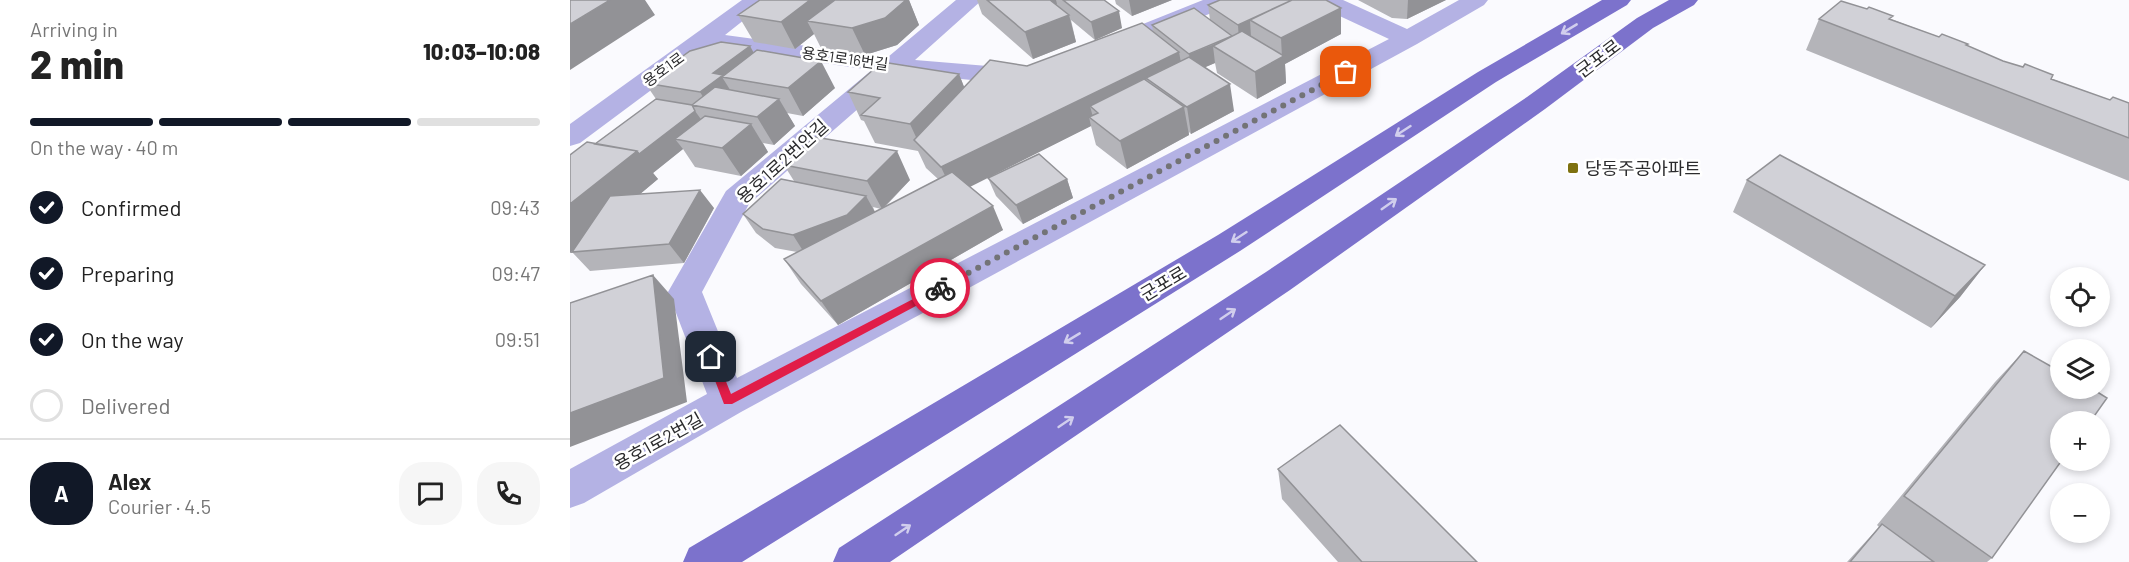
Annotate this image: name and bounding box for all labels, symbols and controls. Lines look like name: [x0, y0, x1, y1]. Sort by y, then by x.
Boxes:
text: Arriving in: [30, 17, 118, 41]
one-way arrow: [1561, 23, 1578, 35]
street label: 군포로: [1572, 34, 1624, 82]
text: 10:03–10:08: [423, 38, 540, 64]
text: 2 min: [30, 40, 124, 87]
street label: 용호1로16번길: [801, 43, 889, 73]
pin: [1320, 46, 1371, 97]
street label: 용호1로: [639, 48, 687, 90]
icon: bag: [1329, 55, 1362, 88]
street label: 용호1로2번안길: [732, 114, 832, 208]
one-way arrow: [1395, 126, 1412, 138]
text: On the way · 40 m: [30, 135, 178, 159]
place label: 당동주공아파트: [1585, 157, 1701, 179]
marker: 당동주공아파트: [1566, 161, 1580, 175]
icon: check: [30, 191, 63, 224]
text: Confirmed: [81, 194, 181, 220]
text: 09:43: [490, 195, 540, 219]
one-way arrow: [1381, 198, 1397, 210]
one-way arrow: [1231, 231, 1248, 243]
icon: check: [30, 257, 63, 290]
courier: [910, 258, 970, 318]
text: Preparing: [81, 260, 174, 286]
text: 09:47: [492, 261, 540, 285]
street label: 군포로: [1136, 261, 1190, 305]
map controls: [2050, 267, 2110, 543]
button: locate: [2050, 267, 2110, 327]
icon: bike: [924, 272, 957, 305]
one-way arrow: [1219, 308, 1236, 320]
icon: check: [30, 323, 63, 356]
text: On the way: [81, 326, 184, 352]
text: 09:51: [495, 327, 540, 351]
pin: [685, 331, 736, 382]
one-way arrow: [1064, 333, 1081, 345]
button: layers: [2050, 339, 2110, 399]
icon: home: [694, 340, 727, 373]
text: Delivered: [81, 392, 170, 418]
street label: 용호1로2번길: [609, 407, 707, 475]
button: +: [2050, 411, 2110, 471]
one-way arrow: [1057, 416, 1073, 428]
button: chat: [399, 462, 462, 525]
button: phone: [477, 462, 540, 525]
text: Alex: [108, 468, 151, 494]
text: A: [54, 480, 69, 506]
button: −: [2050, 483, 2110, 543]
text: Courier · 4.5: [108, 494, 211, 518]
one-way arrow: [894, 523, 911, 535]

